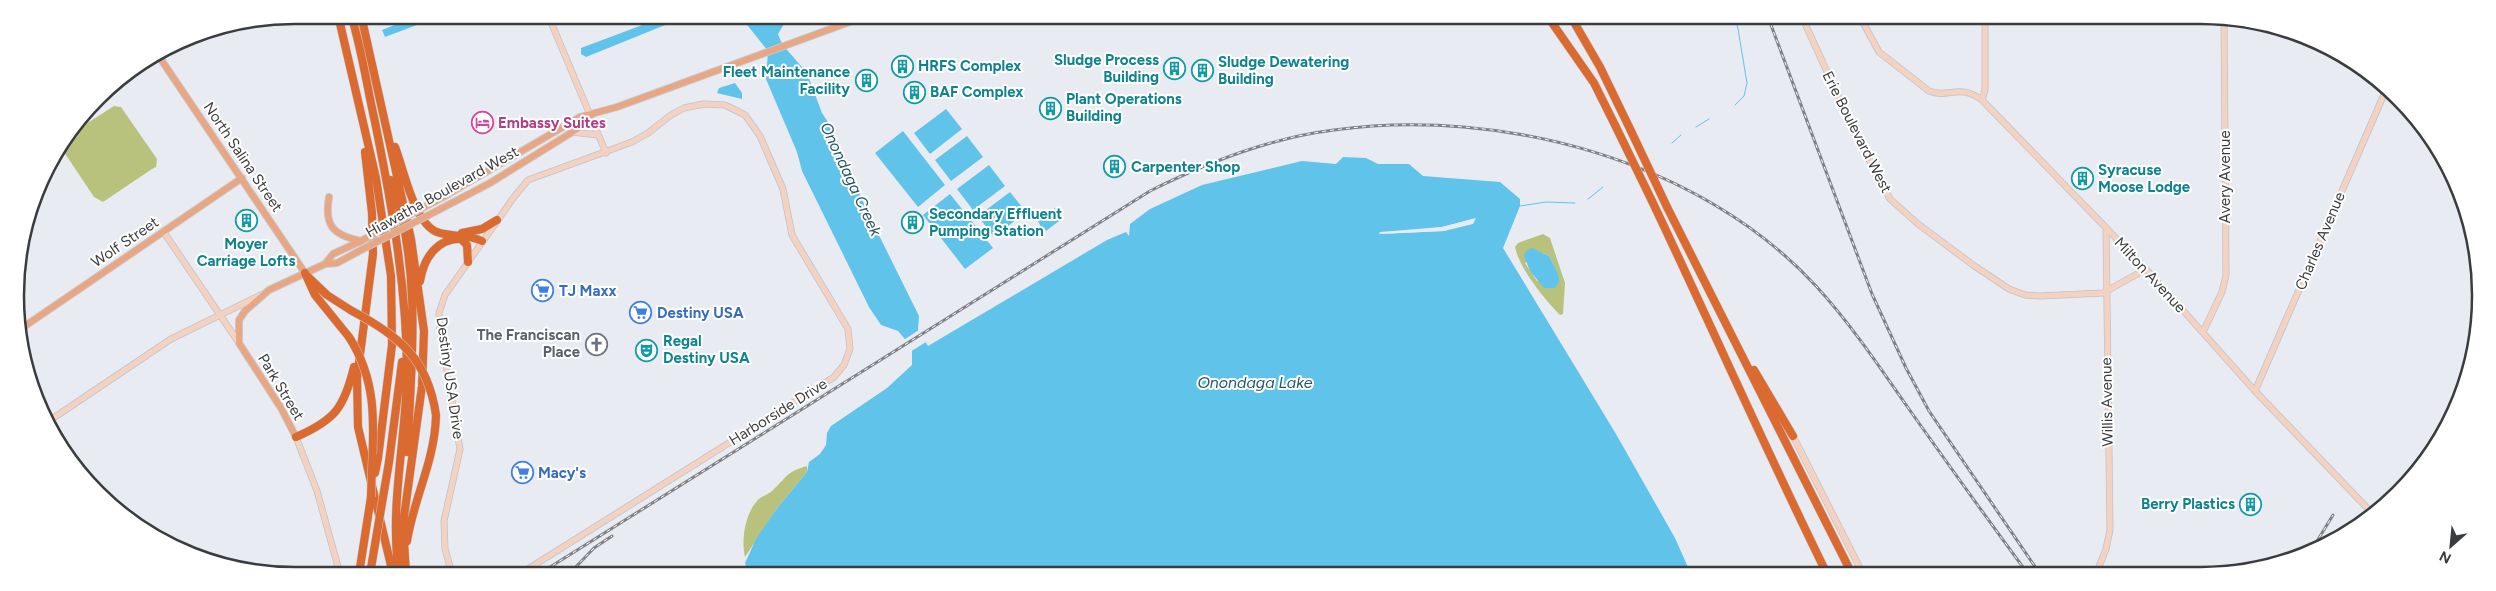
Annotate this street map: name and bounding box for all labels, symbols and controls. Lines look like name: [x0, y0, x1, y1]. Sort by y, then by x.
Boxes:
place label: Sludge Process Building: [1054, 51, 1159, 86]
place label: Sludge Dewatering Building: [1218, 53, 1349, 88]
building icon: HRFS Complex: [890, 54, 914, 78]
place label: HRFS Complex: [918, 57, 1021, 75]
building icon: Sludge Process Building: [1163, 57, 1187, 81]
building icon: Sludge Dewatering Building: [1190, 59, 1214, 83]
place label: Fleet Maintenance Facility: [723, 63, 851, 98]
street label: Erie Boulevard West: [1818, 68, 1896, 196]
building icon: Fleet Maintenance Facility: [854, 69, 878, 93]
building icon: BAF Complex: [902, 80, 926, 104]
place label: BAF Complex: [930, 83, 1023, 101]
place label: Plant Operations Building: [1066, 90, 1182, 125]
building icon: Plant Operations Building: [1038, 96, 1062, 120]
street label: North Salina Street: [200, 99, 287, 216]
hotel icon: Embassy Suites: [470, 111, 494, 135]
place label: Embassy Suites: [498, 114, 606, 132]
water label: Onondaga Creek: [816, 119, 886, 240]
street label: Avery Avenue: [2216, 130, 2234, 224]
street label: Hiawatha Boulevard West: [362, 142, 522, 242]
building icon: Carpenter Shop: [1103, 155, 1127, 179]
place label: Carpenter Shop: [1131, 158, 1240, 176]
place label: Syracuse Moose Lodge: [2098, 161, 2191, 196]
building icon: Syracuse Moose Lodge: [2070, 167, 2094, 191]
street label: Charles Avenue: [2291, 189, 2349, 293]
place label: Secondary Effluent Pumping Station: [929, 205, 1062, 240]
building icon: Moyer Carriage Lofts: [234, 209, 258, 233]
building icon: Secondary Effluent Pumping Station: [901, 211, 925, 235]
street label: Wolf Street: [88, 213, 162, 271]
street label: Milton Avenue: [2110, 234, 2190, 316]
place label: Moyer Carriage Lofts: [197, 235, 295, 270]
supermarket icon: TJ Maxx: [531, 279, 555, 303]
place label: TJ Maxx: [559, 282, 617, 300]
supermarket icon: Destiny USA: [629, 301, 653, 325]
place label: Destiny USA: [657, 304, 744, 322]
street label: Destiny USA Drive: [433, 316, 467, 440]
place label: The Franciscan Place: [477, 326, 581, 361]
church icon: The Franciscan Place: [584, 332, 608, 356]
place label: Regal Destiny USA: [663, 332, 750, 367]
theatre icon: Regal Destiny USA: [635, 338, 659, 362]
street label: Park Street: [254, 351, 308, 424]
street label: Willis Avenue: [2097, 357, 2117, 447]
water label: Onondaga Lake: [1197, 373, 1313, 392]
street label: Harborside Drive: [726, 375, 830, 449]
supermarket icon: Macy's: [510, 461, 534, 485]
place label: Macy's: [538, 464, 586, 482]
building icon: Berry Plastics: [2239, 492, 2263, 516]
place label: Berry Plastics: [2141, 495, 2235, 513]
north arrow: [2426, 521, 2476, 571]
text: N: [2437, 547, 2454, 567]

